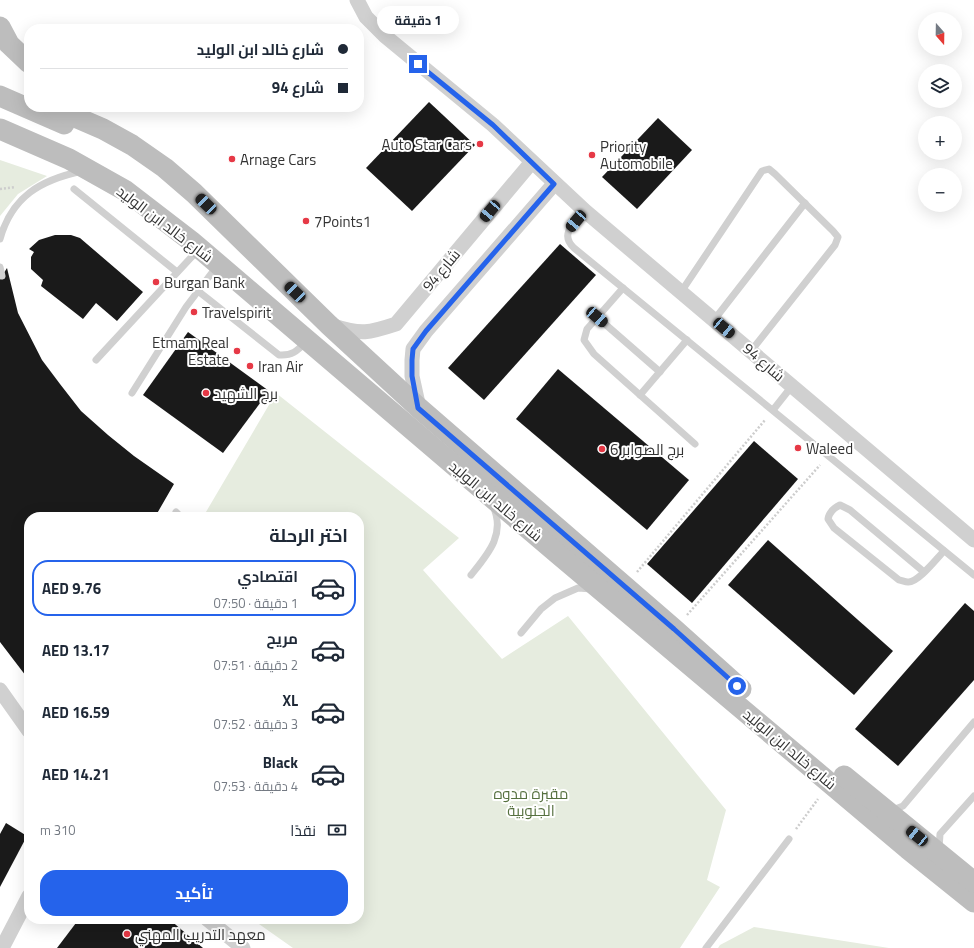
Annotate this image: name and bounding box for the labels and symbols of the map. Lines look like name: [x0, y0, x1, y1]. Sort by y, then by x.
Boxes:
callout: 1 دقيقة: [377, 6, 459, 34]
north arrow: [918, 12, 962, 56]
route end: [409, 55, 427, 73]
place label: Auto Star Cars: [382, 133, 472, 156]
place label: Priority Automobile: [600, 135, 673, 175]
marker: Auto Star Cars: [475, 139, 485, 149]
place label: Arnage Cars: [240, 148, 316, 171]
marker: Priority Automobile: [587, 150, 597, 160]
marker: Arnage Cars: [227, 154, 237, 164]
street label: شارع خالد ابن الوليد: [112, 180, 218, 268]
car: [193, 191, 219, 217]
car: [478, 198, 502, 224]
car: [564, 208, 588, 234]
place label: 7Points1: [314, 210, 371, 233]
marker: 7Points1: [301, 216, 311, 226]
street label: شارع 94: [416, 244, 466, 296]
place label: Burgan Bank: [164, 271, 245, 294]
marker: Burgan Bank: [151, 277, 161, 287]
car: [282, 279, 308, 305]
place label: Travelspirit: [202, 301, 272, 324]
car: [584, 305, 610, 329]
marker: Travelspirit: [189, 307, 199, 317]
car: [711, 316, 737, 340]
place label: Etmam Real Estate: [152, 331, 229, 371]
street label: شارع 94: [738, 337, 790, 387]
marker: Etmam Real Estate: [232, 346, 242, 356]
place label: Iran Air: [258, 355, 303, 378]
marker: Iran Air: [245, 361, 255, 371]
place label: برج الشهيد: [214, 382, 278, 405]
marker: برج الشهيد: [201, 388, 211, 398]
place label: Waleed: [806, 437, 853, 460]
place label: برج الصوابر 6: [610, 438, 684, 461]
marker: Waleed: [793, 443, 803, 453]
marker: برج الصوابر 6: [597, 444, 607, 454]
street label: شارع خالد ابن الوليد: [444, 455, 548, 547]
route start: [728, 677, 746, 695]
street label: شارع خالد ابن الوليد: [738, 703, 842, 795]
park label: مقبرة مدوه الجنوبية: [494, 782, 568, 822]
car: [904, 824, 930, 848]
place label: معهد التدريب المهني: [135, 923, 266, 947]
marker: معهد التدريب المهني: [122, 929, 132, 939]

